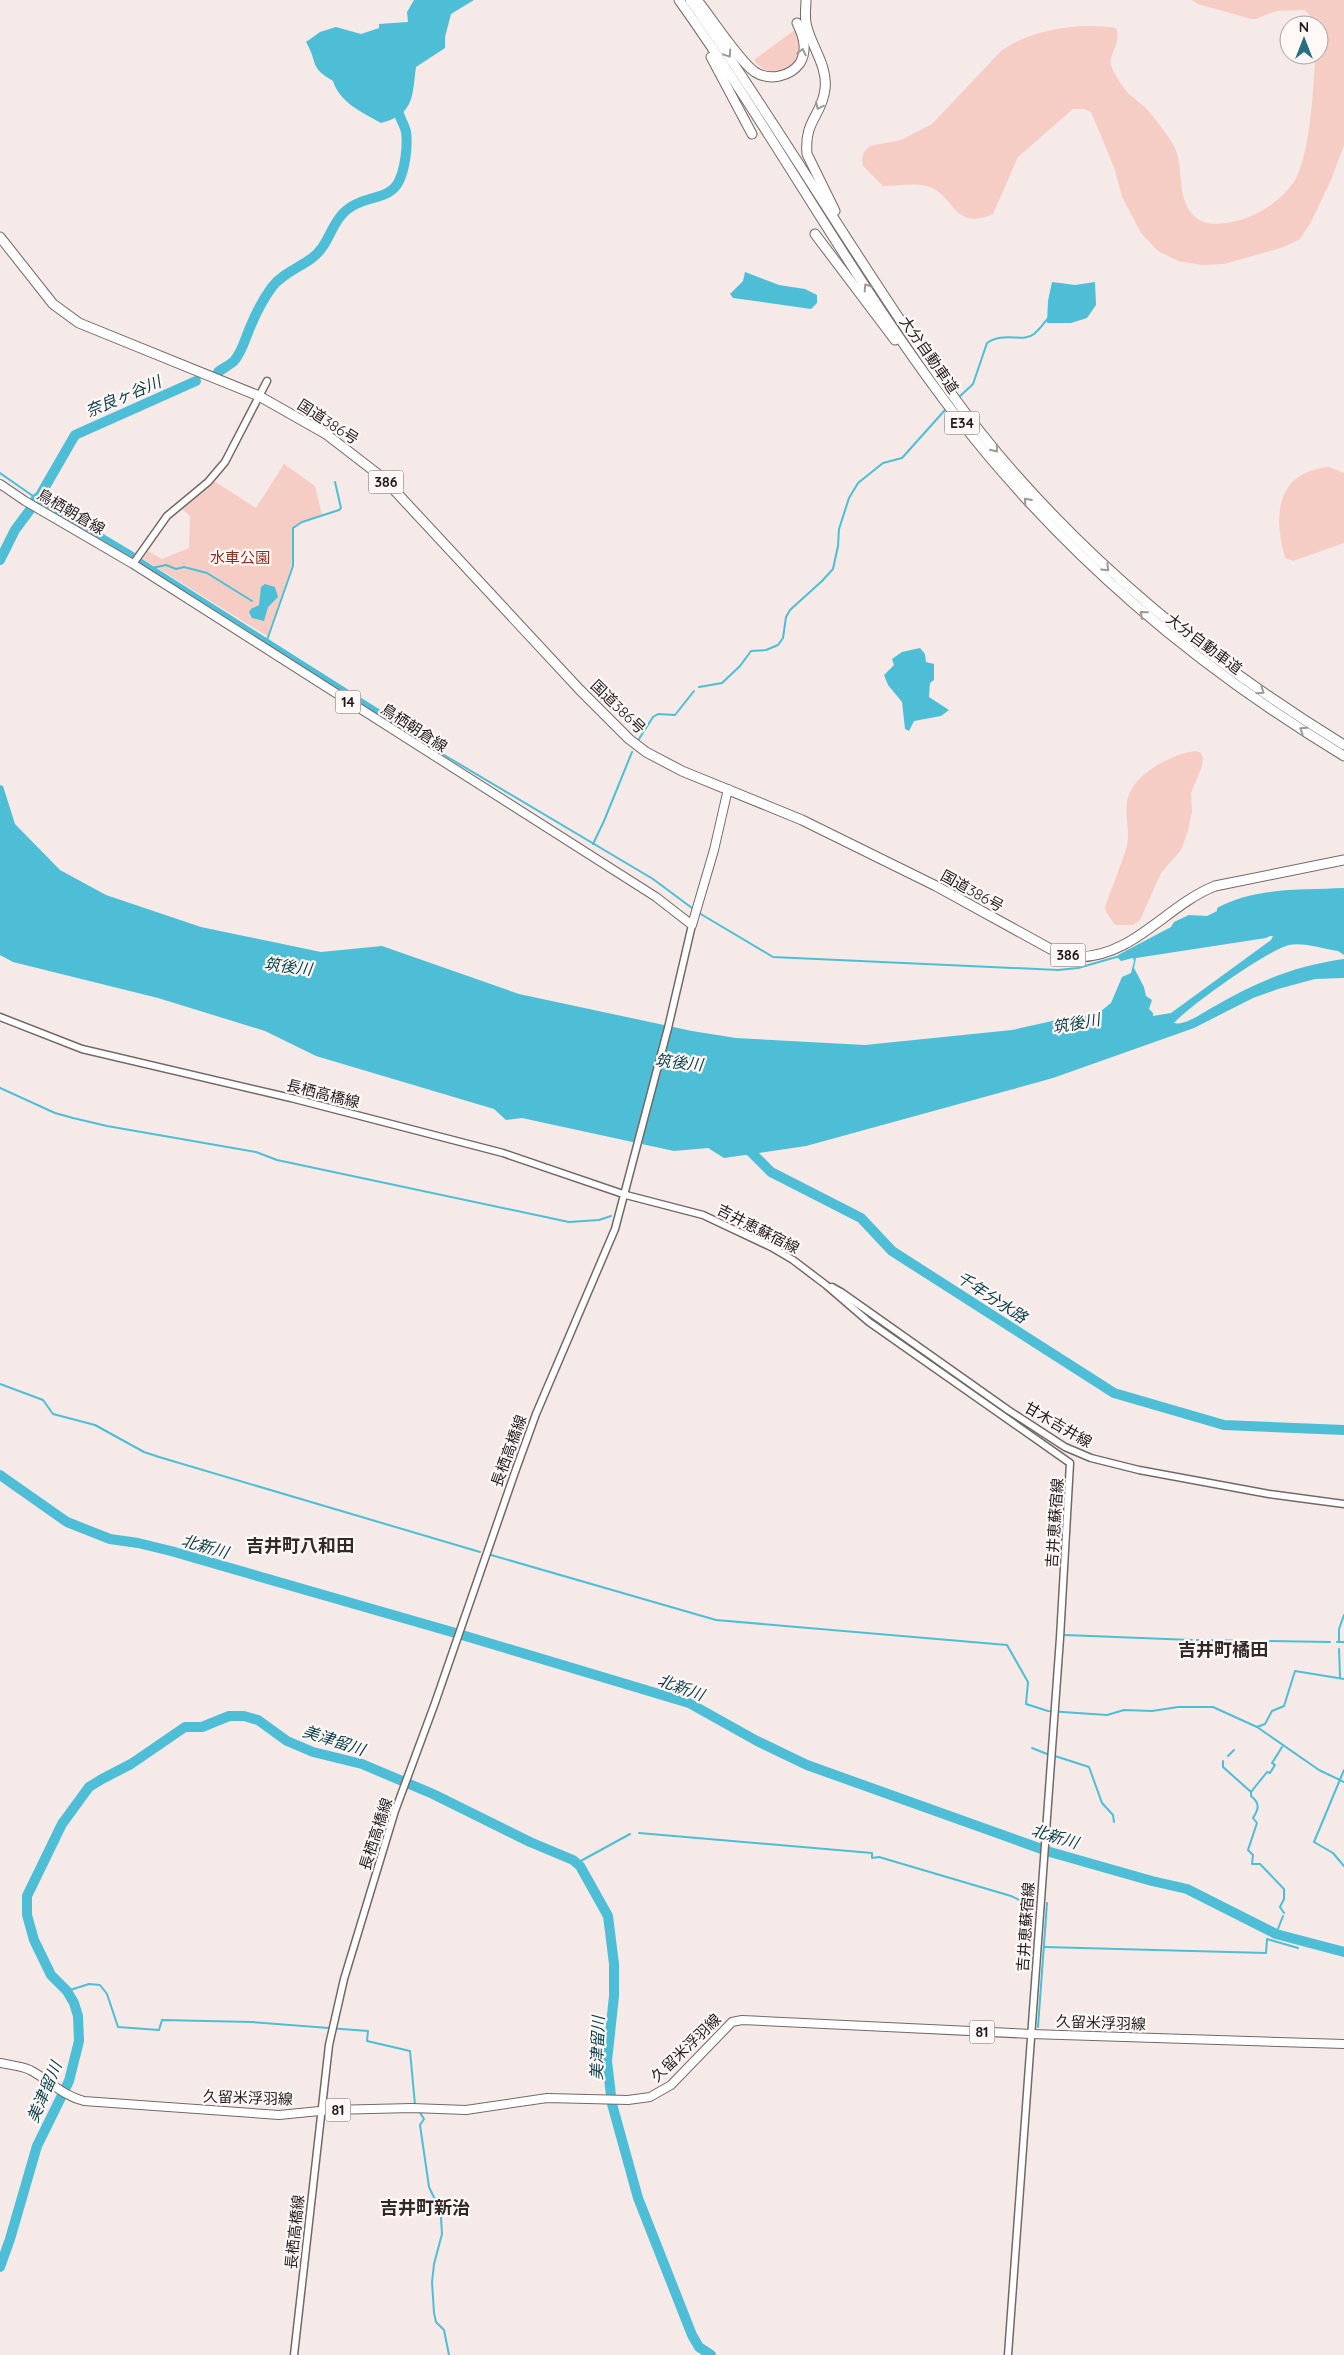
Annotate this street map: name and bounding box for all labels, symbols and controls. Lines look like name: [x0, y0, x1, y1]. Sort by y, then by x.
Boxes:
north arrow: [1279, 15, 1329, 65]
text: N: [1299, 18, 1309, 36]
one-way arrow: [796, 48, 807, 56]
one-way arrow: [722, 49, 731, 58]
one-way arrow: [815, 100, 825, 109]
one-way arrow: [863, 283, 873, 292]
street label: 大分自動車道: [896, 312, 963, 397]
water label: 奈良ヶ谷川: [82, 370, 166, 421]
street label: 国道386号: [294, 395, 362, 448]
road number: E34: [944, 412, 980, 434]
one-way arrow: [990, 444, 999, 453]
road number: 386: [368, 471, 404, 494]
street label: 鳥栖朝倉線: [34, 485, 108, 539]
one-way arrow: [1024, 497, 1033, 506]
park label: 水車公園: [210, 548, 270, 567]
one-way arrow: [1101, 562, 1110, 571]
street label: 大分自動車道: [1163, 609, 1246, 678]
one-way arrow: [1140, 610, 1149, 619]
street label: 国道386号: [587, 676, 650, 737]
one-way arrow: [1255, 685, 1264, 694]
road number: 14: [336, 690, 360, 714]
street label: 鳥栖朝倉線: [378, 699, 451, 756]
one-way arrow: [1299, 727, 1308, 736]
street label: 国道386号: [937, 866, 1007, 916]
road number: 386: [1050, 944, 1086, 966]
water label: 筑後川: [263, 953, 315, 979]
water label: 筑後川: [1051, 1009, 1103, 1037]
water label: 筑後川: [654, 1050, 706, 1075]
street label: 長栖高橋線: [284, 1075, 362, 1112]
street label: 吉井恵蘇宿線: [714, 1200, 803, 1257]
water label: 千年分水路: [953, 1267, 1033, 1328]
street label: 甘木吉井線: [1021, 1398, 1095, 1452]
street label: 長栖高橋線: [487, 1412, 530, 1489]
street label: 吉井恵蘇宿線: [1042, 1477, 1067, 1569]
water label: 北新川: [179, 1530, 233, 1563]
district label: 吉井町八和田: [246, 1534, 354, 1557]
district label: 吉井町橘田: [1178, 1638, 1268, 1661]
water label: 北新川: [655, 1669, 709, 1705]
water label: 美津留川: [300, 1721, 369, 1760]
street label: 長栖高橋線: [355, 1795, 396, 1872]
water label: 北新川: [1029, 1819, 1083, 1853]
street label: 吉井恵蘇宿線: [1013, 1881, 1038, 1973]
street label: 久留米浮羽線: [647, 2010, 725, 2086]
street label: 久留米浮羽線: [1056, 2011, 1146, 2034]
water label: 美津留川: [586, 2014, 608, 2080]
road number: 81: [970, 2020, 994, 2044]
water label: 美津留川: [22, 2057, 66, 2125]
street label: 久留米浮羽線: [203, 2086, 293, 2109]
road number: 81: [326, 2098, 350, 2122]
street label: 長栖高橋線: [281, 2194, 308, 2270]
district label: 吉井町新治: [380, 2196, 470, 2219]

